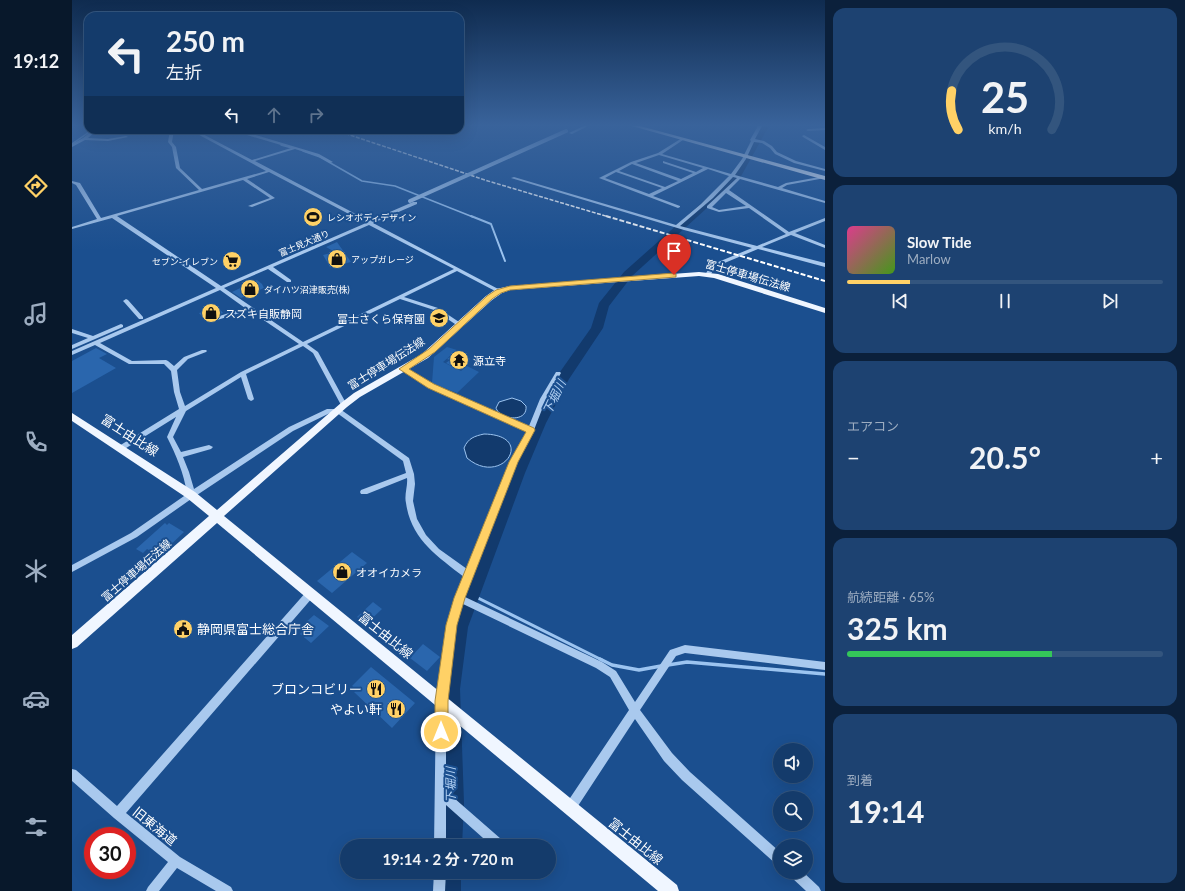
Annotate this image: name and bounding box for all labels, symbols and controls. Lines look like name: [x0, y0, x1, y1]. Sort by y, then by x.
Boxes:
text: 250 m: [166, 24, 245, 58]
icon: left: [100, 28, 152, 80]
text: 19:12: [13, 50, 59, 72]
text: 左折: [166, 61, 202, 83]
text: 25: [981, 72, 1029, 122]
icon: left: [221, 104, 243, 126]
icon: ahead: [263, 104, 285, 126]
icon: right: [305, 104, 327, 126]
text: km/h: [988, 120, 1022, 137]
icon: directions: [22, 172, 50, 200]
sports icon: レシオボディデザイン: [302, 206, 324, 228]
place label: レシオボディデザイン: [327, 212, 416, 223]
street label: 富士見大通り: [277, 227, 331, 259]
text: Slow Tide: [907, 233, 972, 251]
pin: [657, 234, 691, 275]
icon: arrive: [663, 240, 685, 262]
shop icon: アップガレージ: [326, 248, 348, 270]
supermarket icon: セブン-イレブン: [221, 250, 243, 272]
text: Marlow: [907, 251, 951, 267]
place label: アップガレージ: [351, 254, 414, 265]
place label: セブン-イレブン: [152, 256, 218, 267]
street label: 富士停車場伝法線: [704, 257, 792, 293]
shop icon: ダイハツ沼津販売(株): [239, 278, 261, 300]
place label: ダイハツ沼津販売(株): [264, 284, 350, 295]
icon: previous: [889, 290, 911, 312]
icon: pause: [994, 290, 1016, 312]
icon: next: [1099, 290, 1121, 312]
icon: music: [22, 300, 50, 328]
shop icon: スズキ自販静岡: [200, 302, 222, 324]
place label: スズキ自販静岡: [225, 307, 302, 320]
school or university icon: 富士さくら保育園: [428, 307, 450, 329]
place label: 富士さくら保育園: [337, 312, 425, 325]
street label: 富士停車場伝法線: [345, 334, 427, 392]
temple icon: 源立寺: [448, 349, 470, 371]
place label: 源立寺: [473, 354, 506, 367]
water label: 下堀川: [539, 376, 570, 416]
street label: 富士由比線: [98, 411, 162, 459]
text: エアコン: [847, 418, 899, 434]
icon: phone: [22, 428, 50, 456]
text: 20.5°: [969, 439, 1041, 475]
text: −: [847, 444, 860, 471]
text: +: [1150, 444, 1163, 471]
street label: 富士停車場伝法線: [99, 536, 173, 604]
icon: climate: [22, 557, 50, 585]
shop icon: オオイカメラ: [331, 561, 353, 583]
place label: オオイカメラ: [356, 566, 422, 579]
text: 航続距離 · 65%: [847, 589, 935, 605]
street label: 富士由比線: [356, 608, 416, 662]
text: 325 km: [847, 610, 948, 646]
public building icon: 静岡県富士総合庁舎: [172, 618, 194, 640]
place label: 静岡県富士総合庁舎: [197, 621, 314, 637]
restaurant icon: ブロンコビリー: [365, 678, 387, 700]
place label: ブロンコビリー: [271, 681, 362, 697]
icon: car: [22, 685, 50, 713]
restaurant icon: やよい軒: [385, 698, 407, 720]
place label: やよい軒: [330, 701, 382, 717]
position arrow: [420, 711, 462, 753]
map controls: [773, 743, 813, 879]
button: sound: [773, 743, 813, 783]
water label: 下堀川: [443, 765, 458, 803]
text: 到着: [847, 772, 873, 788]
button: search: [773, 791, 813, 831]
text: 19:14: [847, 793, 924, 829]
street label: 旧東海道: [130, 803, 180, 849]
icon: filters: [22, 813, 50, 841]
street label: 富士由比線: [606, 814, 666, 868]
speed limit sign: 30: [84, 827, 136, 879]
button: layers: [773, 839, 813, 879]
text: 19:14 · 2 分 · 720 m: [382, 850, 514, 868]

